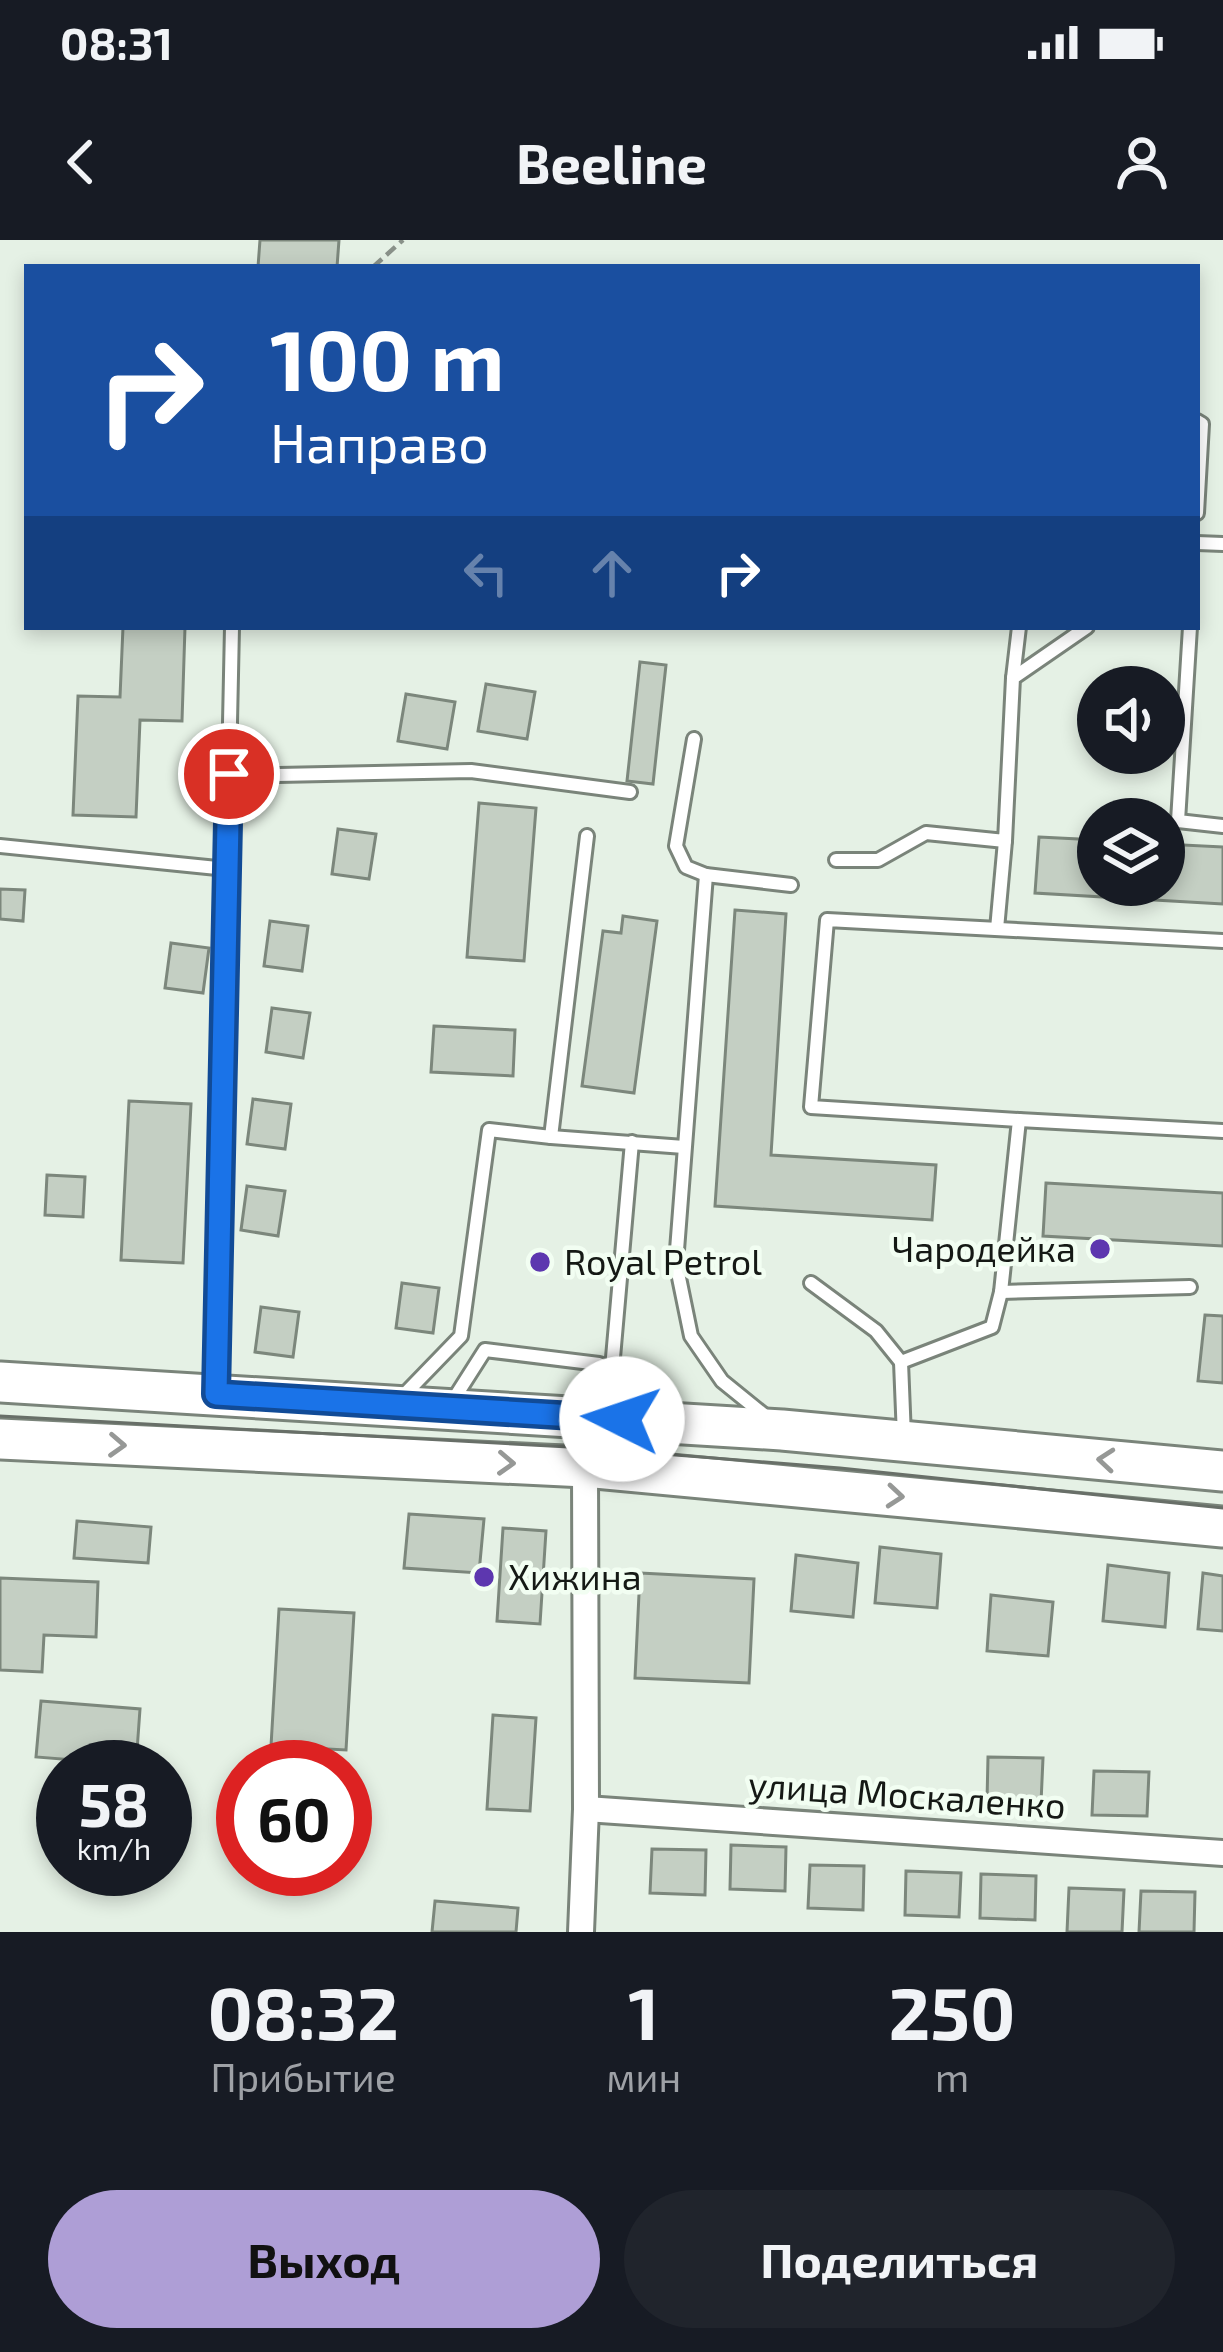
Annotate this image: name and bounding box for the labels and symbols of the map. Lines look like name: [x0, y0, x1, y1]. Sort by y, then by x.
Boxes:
pin: [178, 723, 280, 825]
place label: Чародейка: [892, 1226, 1076, 1269]
marker: Чародейка: [1087, 1236, 1113, 1262]
place label: Royal Petrol: [564, 1239, 762, 1282]
marker: Royal Petrol: [527, 1249, 553, 1275]
position arrow: [559, 1356, 685, 1482]
one-way arrow: [108, 1432, 127, 1458]
one-way arrow: [1097, 1448, 1116, 1473]
one-way arrow: [497, 1450, 516, 1476]
one-way arrow: [886, 1483, 905, 1508]
place label: Хижина: [508, 1554, 642, 1597]
marker: Хижина: [471, 1564, 497, 1590]
speed limit sign: 60: [216, 1740, 372, 1896]
street label: улица Москаленко: [747, 1761, 1067, 1827]

